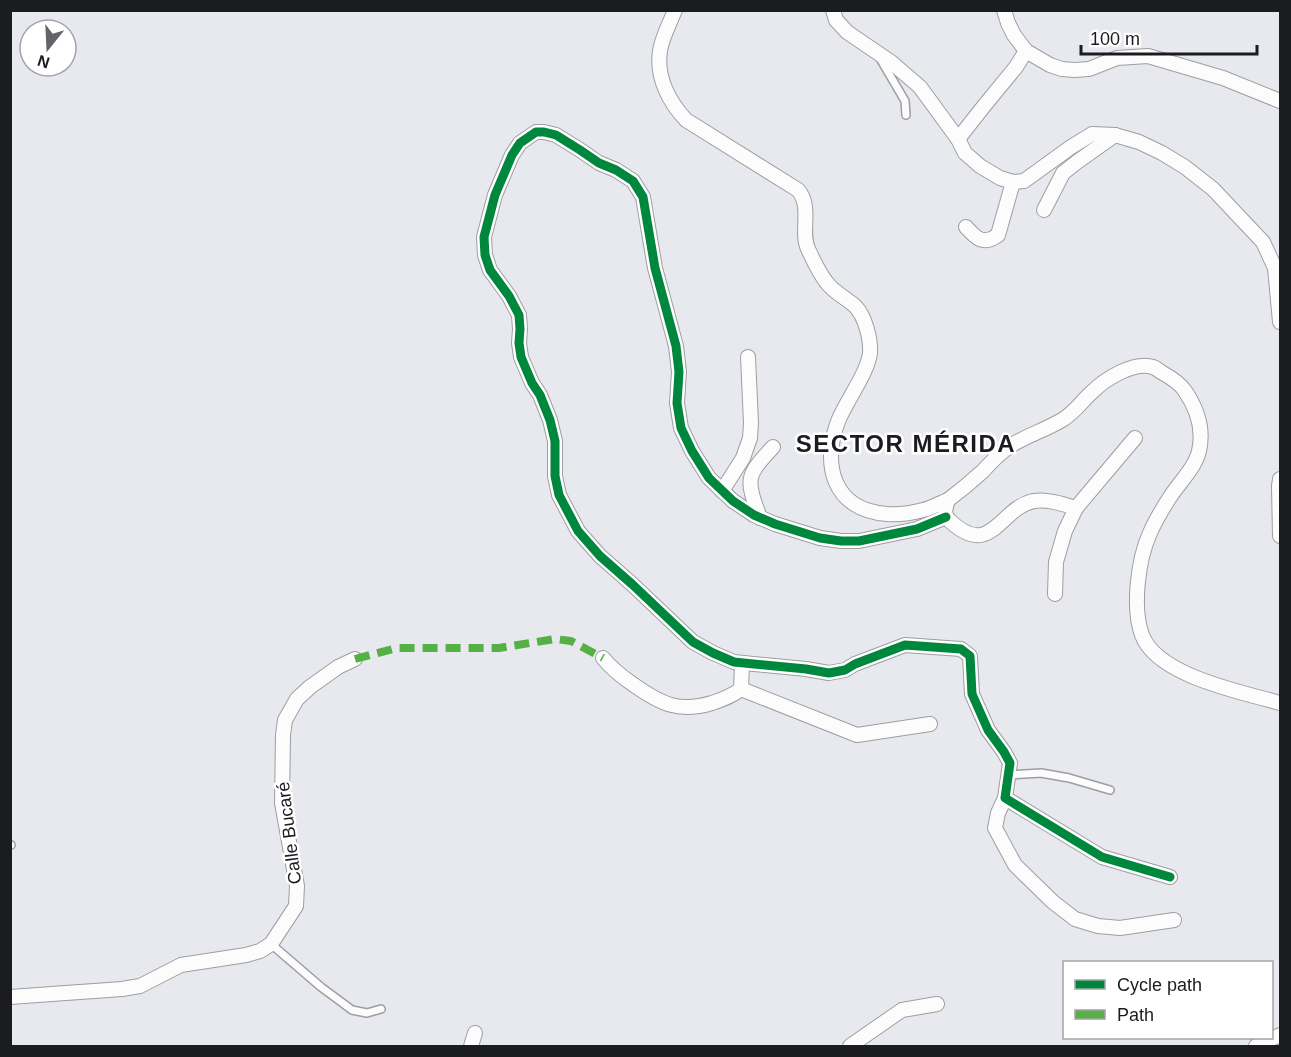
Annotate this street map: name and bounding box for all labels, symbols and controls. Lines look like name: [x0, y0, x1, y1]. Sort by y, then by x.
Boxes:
north arrow: [18, 18, 78, 78]
scale bar: [1081, 18, 1256, 56]
text: 100 m: [1090, 29, 1140, 49]
text: N: [35, 52, 52, 72]
district label: SECTOR MÉRIDA: [796, 430, 1016, 457]
street label: Calle Bucaré: [273, 781, 305, 885]
legend: [1063, 961, 1273, 1039]
text: Cycle path: [1117, 975, 1202, 995]
text: Path: [1117, 1005, 1154, 1025]

